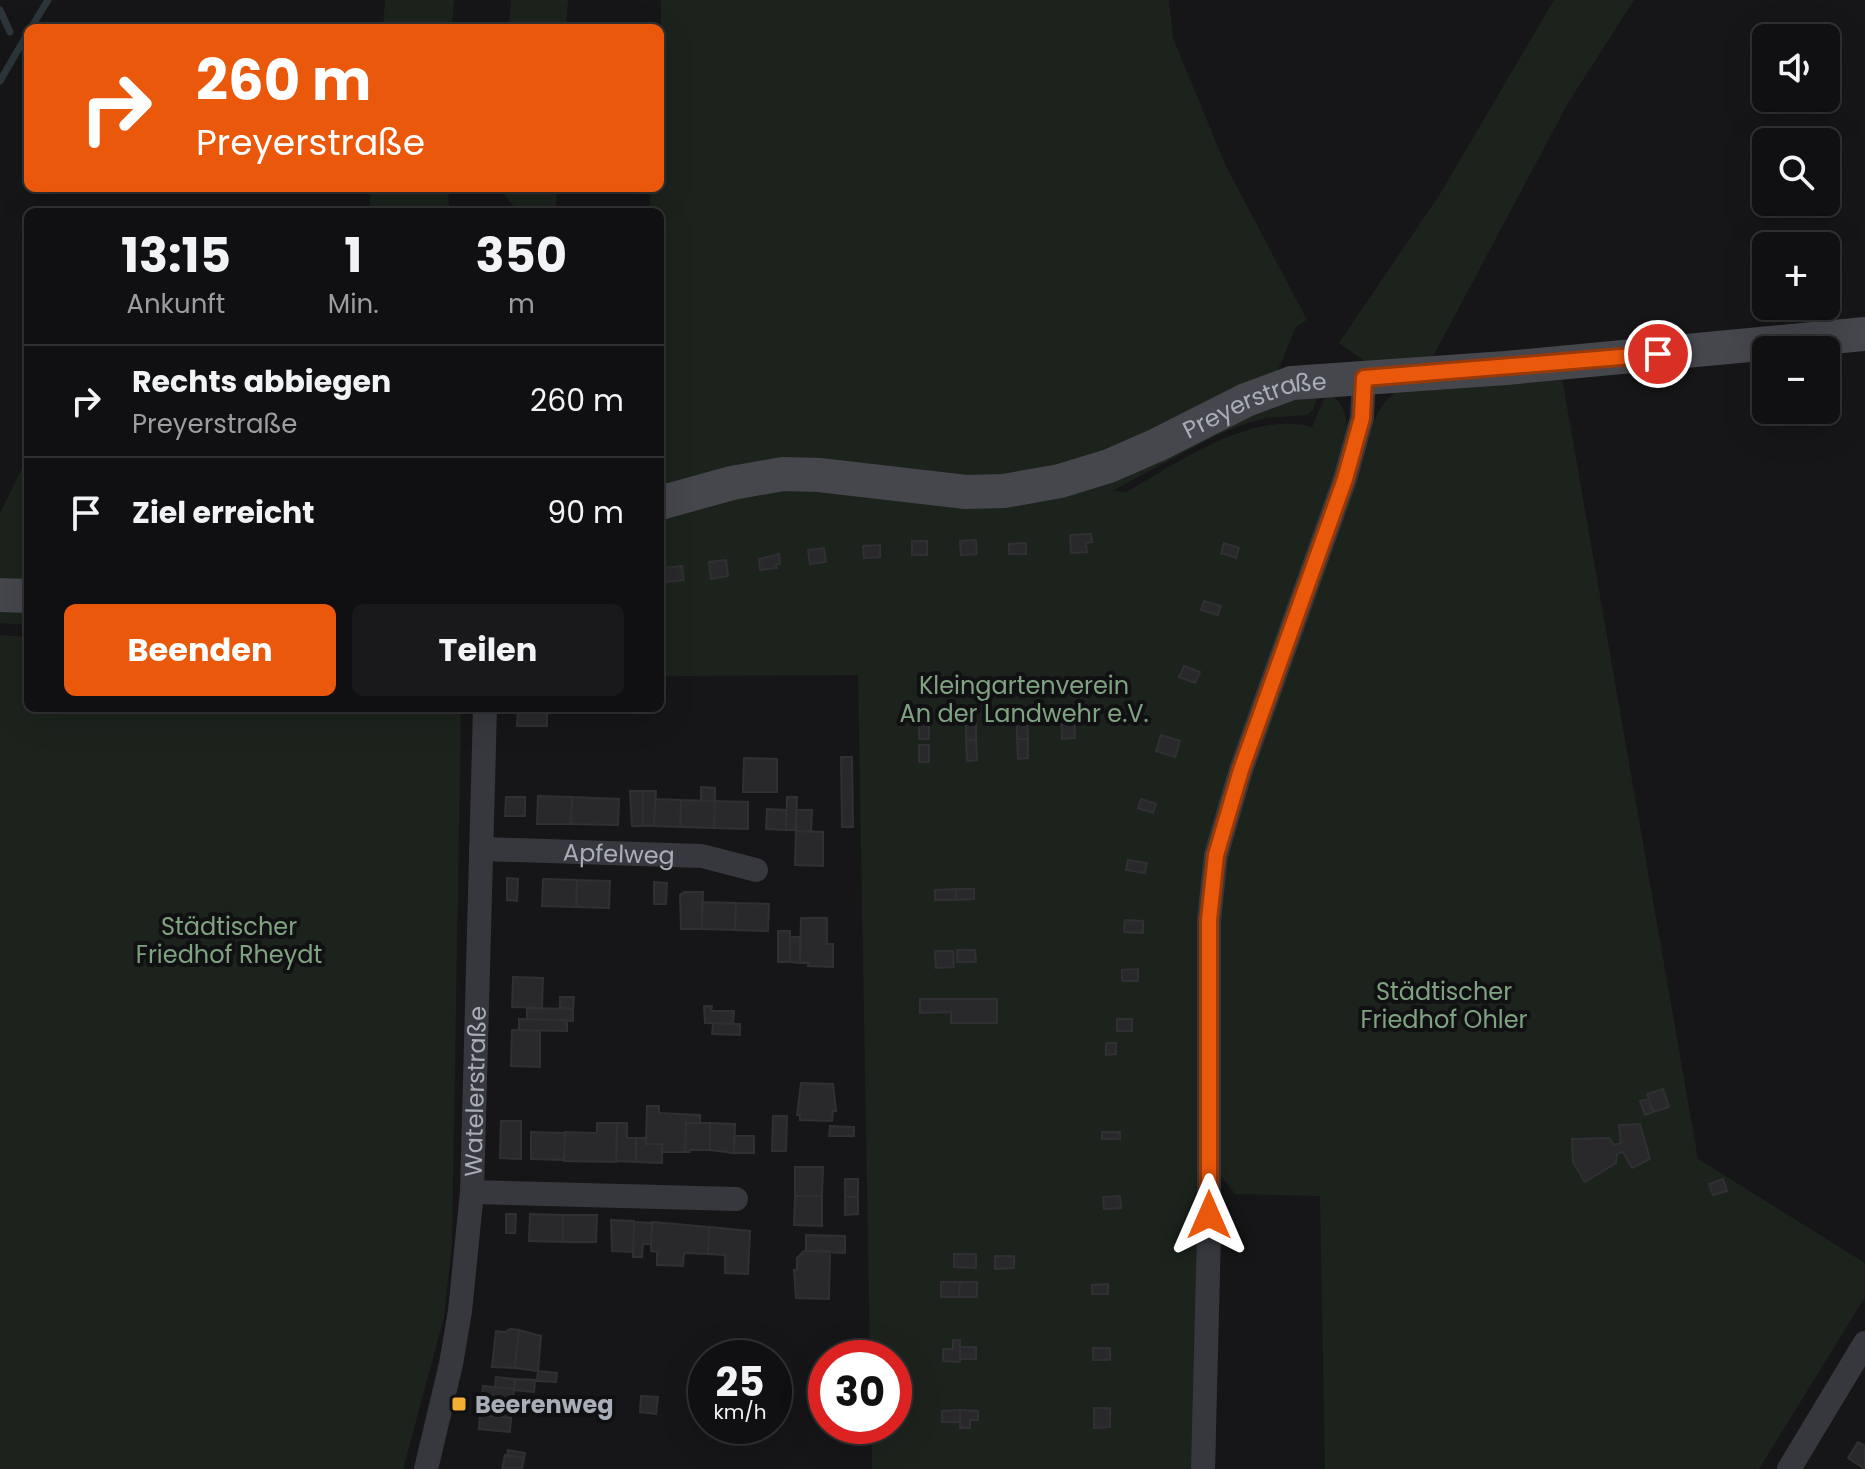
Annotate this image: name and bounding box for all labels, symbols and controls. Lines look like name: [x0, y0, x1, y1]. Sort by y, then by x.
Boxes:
map controls: [1752, 24, 1840, 424]
button: sound: [1752, 24, 1840, 112]
text: 260 m: [196, 41, 371, 120]
icon: right: [64, 56, 168, 160]
text: Preyerstraße: [196, 117, 425, 168]
button: search: [1752, 128, 1840, 216]
text: 13:15: [121, 222, 231, 289]
text: 1: [344, 222, 362, 289]
text: 350: [476, 222, 567, 289]
button: +: [1752, 232, 1840, 320]
text: Ankunft: [126, 286, 225, 322]
text: Min.: [328, 286, 379, 322]
text: m: [508, 286, 535, 322]
pin: [1624, 320, 1692, 388]
icon: arrive: [1636, 332, 1680, 376]
button: −: [1752, 336, 1840, 424]
text: Rechts abbiegen: [132, 360, 391, 403]
street label: Preyerstraße: [1177, 364, 1328, 446]
icon: right: [64, 379, 108, 423]
text: 260 m: [530, 379, 624, 422]
text: Preyerstraße: [132, 406, 297, 442]
icon: arrive: [64, 491, 108, 535]
text: Ziel erreicht: [132, 491, 314, 534]
text: 90 m: [547, 491, 624, 534]
button: Beenden: [64, 604, 336, 696]
button: Teilen: [352, 604, 624, 696]
park label: Kleingartenverein An der Landwehr e.V.: [899, 669, 1149, 730]
street label: Apfelweg: [562, 835, 675, 872]
park label: Städtischer Friedhof Rheydt: [136, 910, 322, 971]
park label: Städtischer Friedhof Ohler: [1360, 975, 1528, 1036]
street label: Watelerstraße: [456, 1006, 493, 1177]
position arrow: [1167, 1173, 1251, 1257]
speed limit sign: 30: [808, 1340, 912, 1444]
text: 25: [716, 1354, 764, 1410]
place label: Beerenweg: [475, 1388, 613, 1421]
marker: Beerenweg: [450, 1395, 468, 1413]
text: km/h: [713, 1398, 767, 1426]

